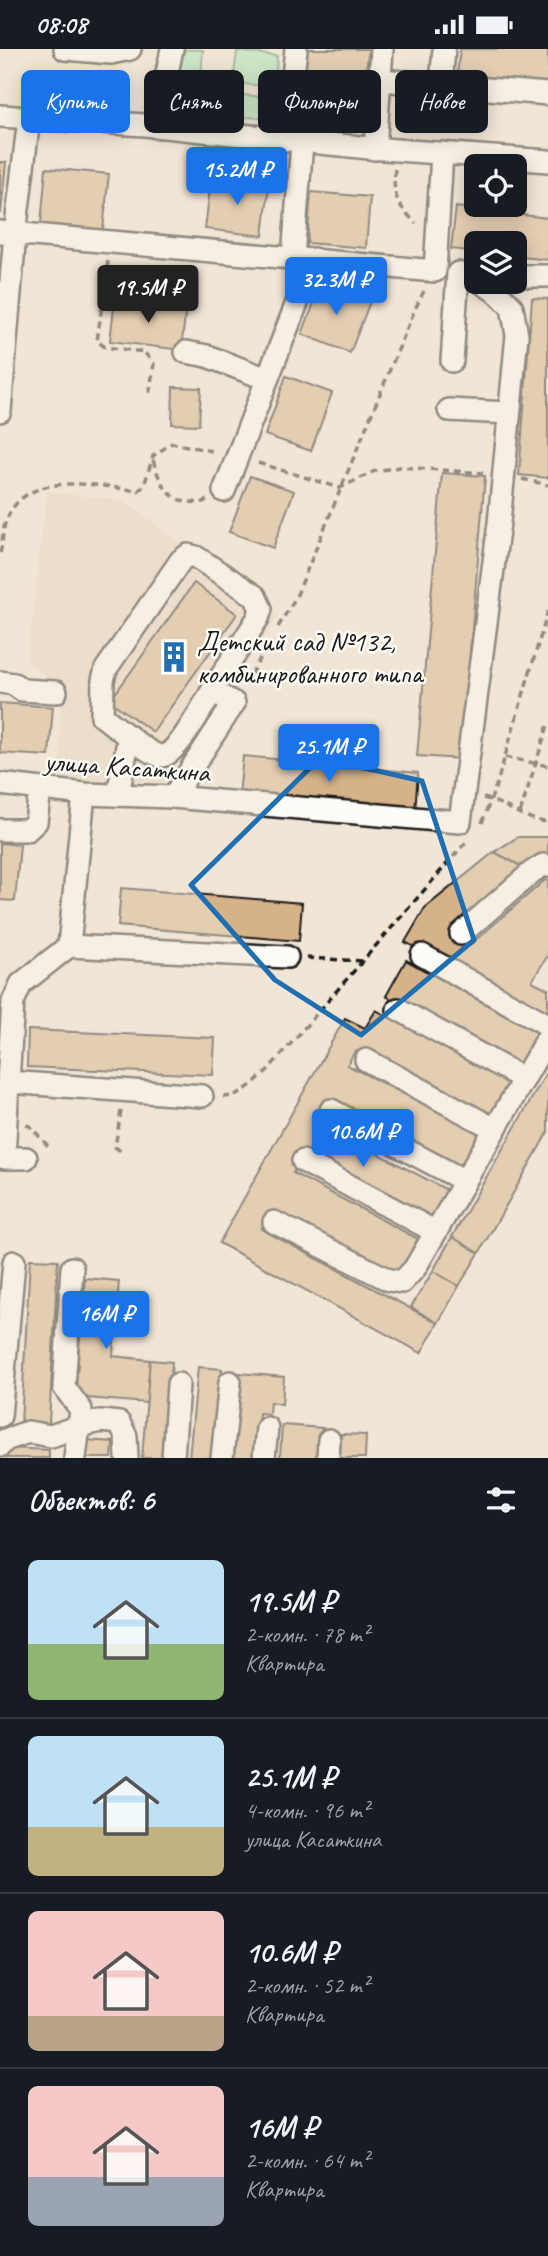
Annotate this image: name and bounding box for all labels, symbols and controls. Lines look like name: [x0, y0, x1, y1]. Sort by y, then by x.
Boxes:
text: 08:08: [35, 8, 87, 41]
chip: Купить: [21, 70, 130, 133]
chip: Снять: [144, 70, 244, 133]
chip: Фильтры: [258, 70, 381, 133]
chip: Новое: [395, 70, 488, 133]
pin: 15.2M ₽: [172, 148, 302, 207]
map controls: [464, 154, 527, 294]
button: locate: [464, 154, 527, 217]
text: 15.2M ₽: [202, 155, 272, 184]
button: layers: [464, 231, 527, 294]
pin: 32.3M ₽: [271, 257, 401, 317]
pin: 19.5M ₽: [83, 265, 213, 325]
text: 32.3M ₽: [301, 265, 371, 294]
text: 19.5M ₽: [113, 273, 183, 302]
place label: Детский сад №132, комбинированного типа: [197, 624, 425, 691]
building icon: Детский сад №132, комбинированного типа: [157, 640, 191, 674]
pin: 25.1M ₽: [264, 725, 394, 784]
text: 25.1M ₽: [294, 732, 364, 761]
street label: улица Касаткина: [41, 743, 213, 790]
pin: 10.6M ₽: [298, 1109, 428, 1169]
text: 10.6M ₽: [328, 1117, 398, 1146]
pin: 16M ₽: [57, 1291, 155, 1351]
text: 16M ₽: [78, 1299, 134, 1328]
text: Объектов: 6: [28, 1481, 154, 1519]
icon: filters: [482, 1481, 520, 1519]
text: 19.5M ₽: [245, 1582, 335, 1620]
icon: home: [84, 1588, 168, 1672]
text: 2-комн. · 78 m²: [245, 1620, 369, 1649]
text: Квартира: [245, 1649, 323, 1678]
text: 25.1M ₽: [245, 1758, 336, 1796]
icon: home: [84, 1764, 168, 1848]
text: 4-комн. · 96 m²: [245, 1796, 369, 1825]
text: улица Касаткина: [245, 1825, 381, 1854]
text: 10.6M ₽: [245, 1933, 337, 1971]
icon: home: [84, 1939, 168, 2023]
text: 2-комн. · 52 m²: [245, 1971, 369, 2000]
text: Квартира: [245, 2000, 323, 2029]
text: 16M ₽: [245, 2108, 317, 2146]
icon: home: [84, 2114, 168, 2198]
text: 2-комн. · 64 m²: [245, 2146, 369, 2175]
text: Квартира: [245, 2175, 323, 2204]

